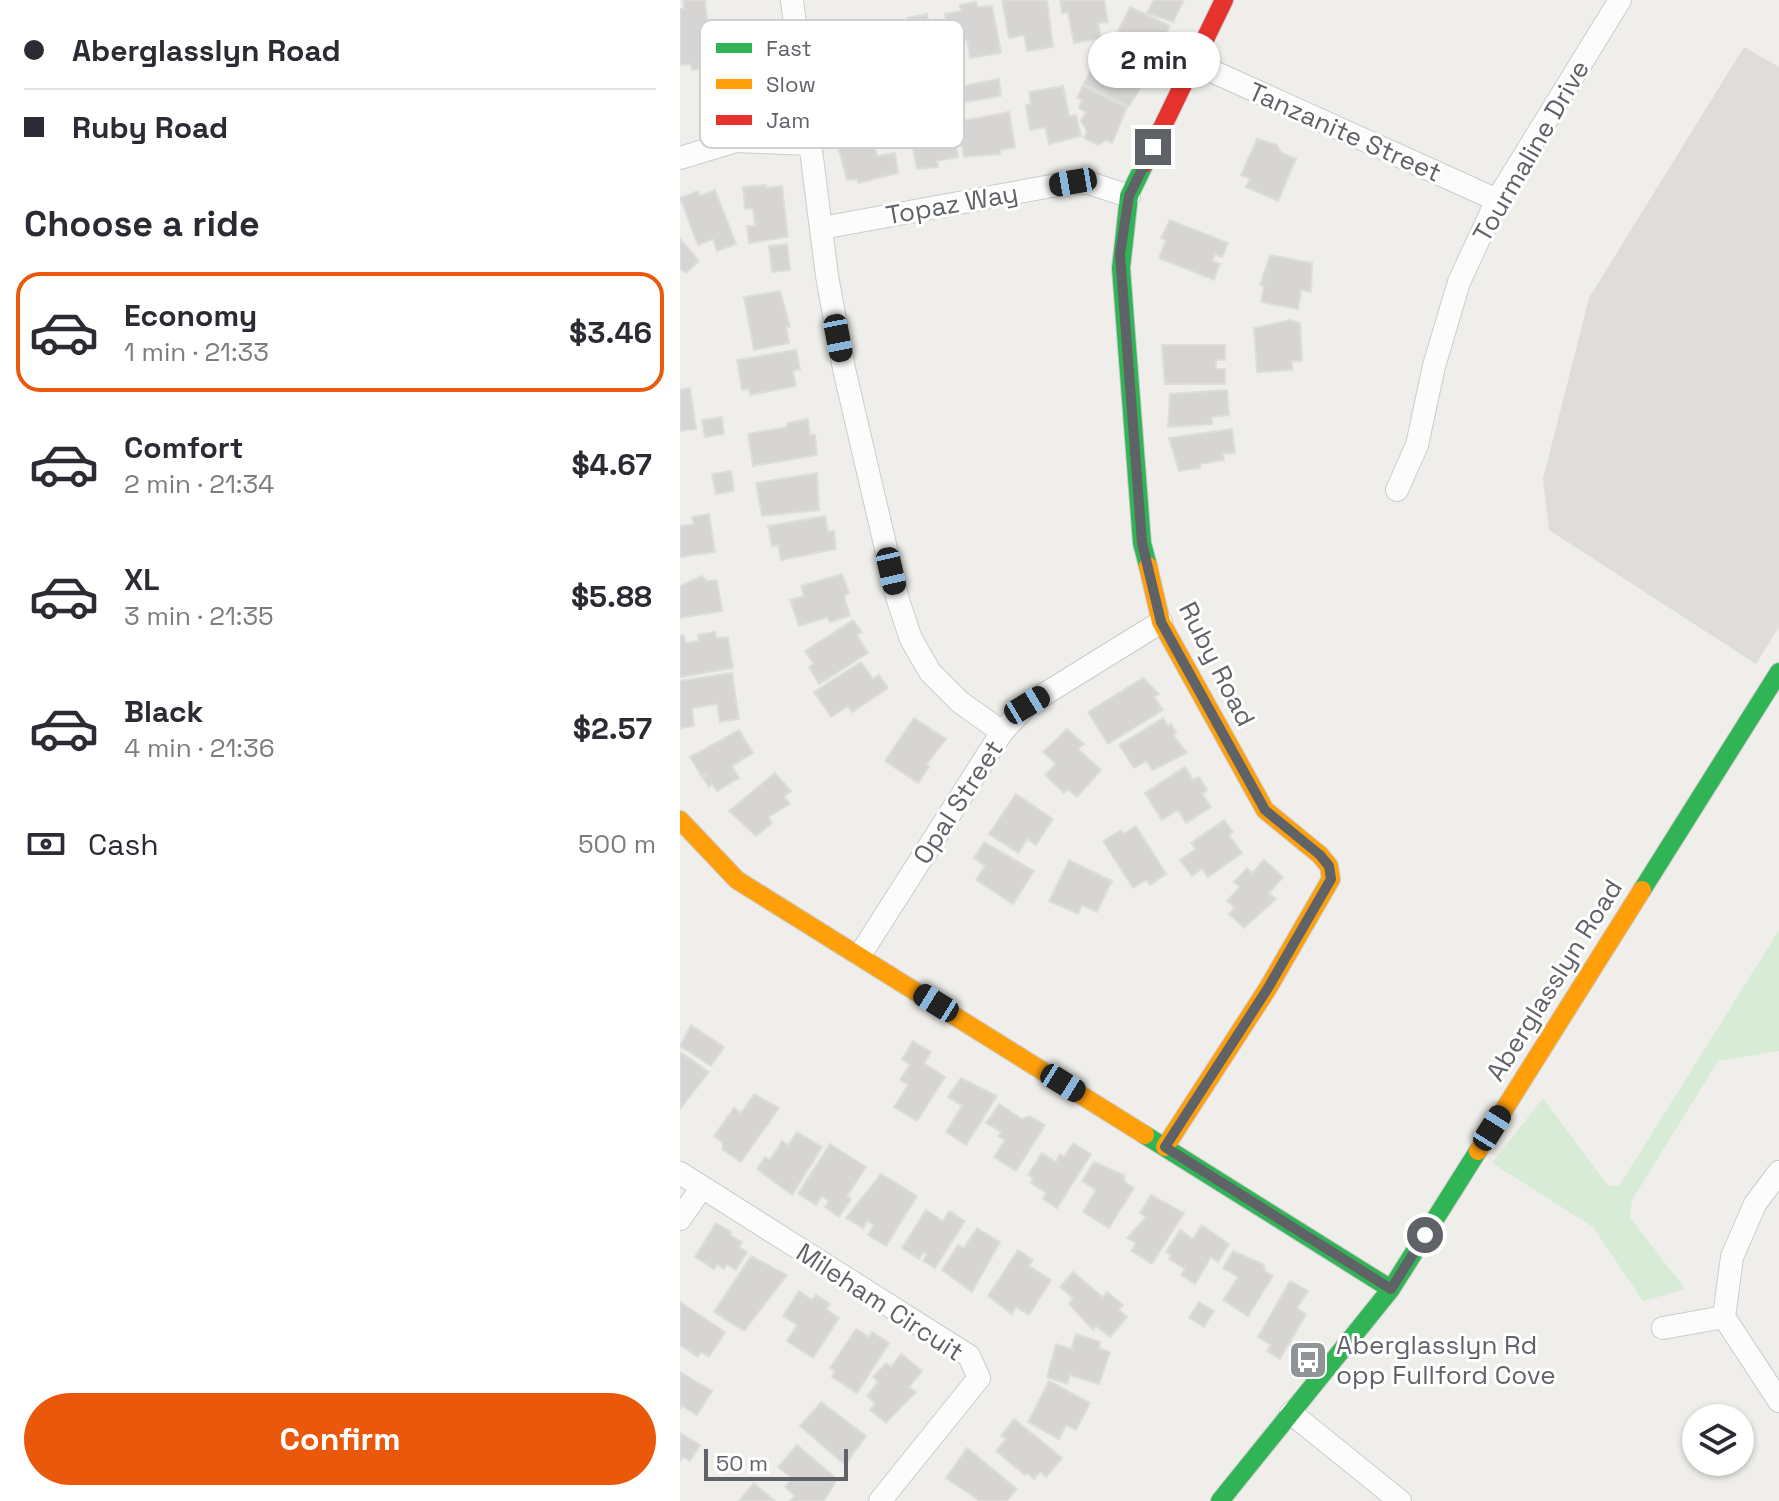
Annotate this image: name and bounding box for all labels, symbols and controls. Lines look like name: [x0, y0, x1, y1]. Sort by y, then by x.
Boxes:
legend: [700, 20, 964, 148]
text: Aberglasslyn Road: [72, 31, 341, 70]
callout: 2 min: [1087, 31, 1219, 87]
text: Fast: [766, 34, 812, 62]
text: 2 min: [1120, 43, 1188, 77]
street label: Tourmaline Drive: [1465, 54, 1597, 248]
text: Slow: [766, 70, 816, 98]
street label: Tanzanite Street: [1243, 74, 1447, 190]
text: Jam: [766, 106, 810, 134]
text: Ruby Road: [72, 108, 228, 147]
route end: [1135, 129, 1171, 165]
car: [1047, 166, 1099, 198]
street label: Topaz Way: [883, 176, 1021, 232]
text: Choose a ride: [24, 201, 260, 247]
icon: car: [28, 296, 100, 368]
text: Economy: [124, 296, 257, 335]
car: [822, 312, 854, 364]
text: $3.46: [569, 313, 652, 352]
text: 1 min · 21:33: [124, 335, 269, 369]
icon: car: [28, 428, 100, 500]
text: Comfort: [124, 428, 243, 467]
text: $4.67: [571, 445, 652, 484]
text: 2 min · 21:34: [124, 467, 274, 501]
car: [874, 545, 908, 597]
icon: car: [28, 560, 100, 632]
text: XL: [124, 560, 160, 599]
text: $5.88: [571, 577, 652, 616]
street label: Ruby Road: [1171, 596, 1263, 732]
text: 3 min · 21:35: [124, 599, 274, 633]
car: [1000, 682, 1054, 728]
icon: car: [28, 692, 100, 764]
text: Black: [124, 692, 203, 731]
text: $2.57: [573, 709, 652, 748]
text: 4 min · 21:36: [124, 731, 275, 765]
street label: Opal Street: [905, 733, 1011, 871]
icon: cash: [24, 822, 68, 866]
text: Cash: [88, 825, 159, 864]
text: 500 m: [578, 827, 656, 861]
street label: Aberglasslyn Road: [1478, 873, 1630, 1087]
car: [909, 980, 963, 1026]
car: [1036, 1060, 1090, 1106]
car: [1469, 1101, 1515, 1155]
route start: [1407, 1217, 1443, 1253]
street label: Mileham Circuit: [790, 1235, 970, 1369]
place label: Aberglasslyn Rd opp Fullford Cove: [1336, 1328, 1556, 1392]
bus stop icon: Aberglasslyn Rd opp Fullford Cove: [1287, 1339, 1329, 1381]
button: Confirm: [24, 1393, 656, 1485]
map controls: [1682, 1404, 1754, 1476]
button: layers: [1682, 1404, 1754, 1476]
scale bar: [704, 1445, 848, 1481]
text: 50 m: [716, 1449, 768, 1477]

